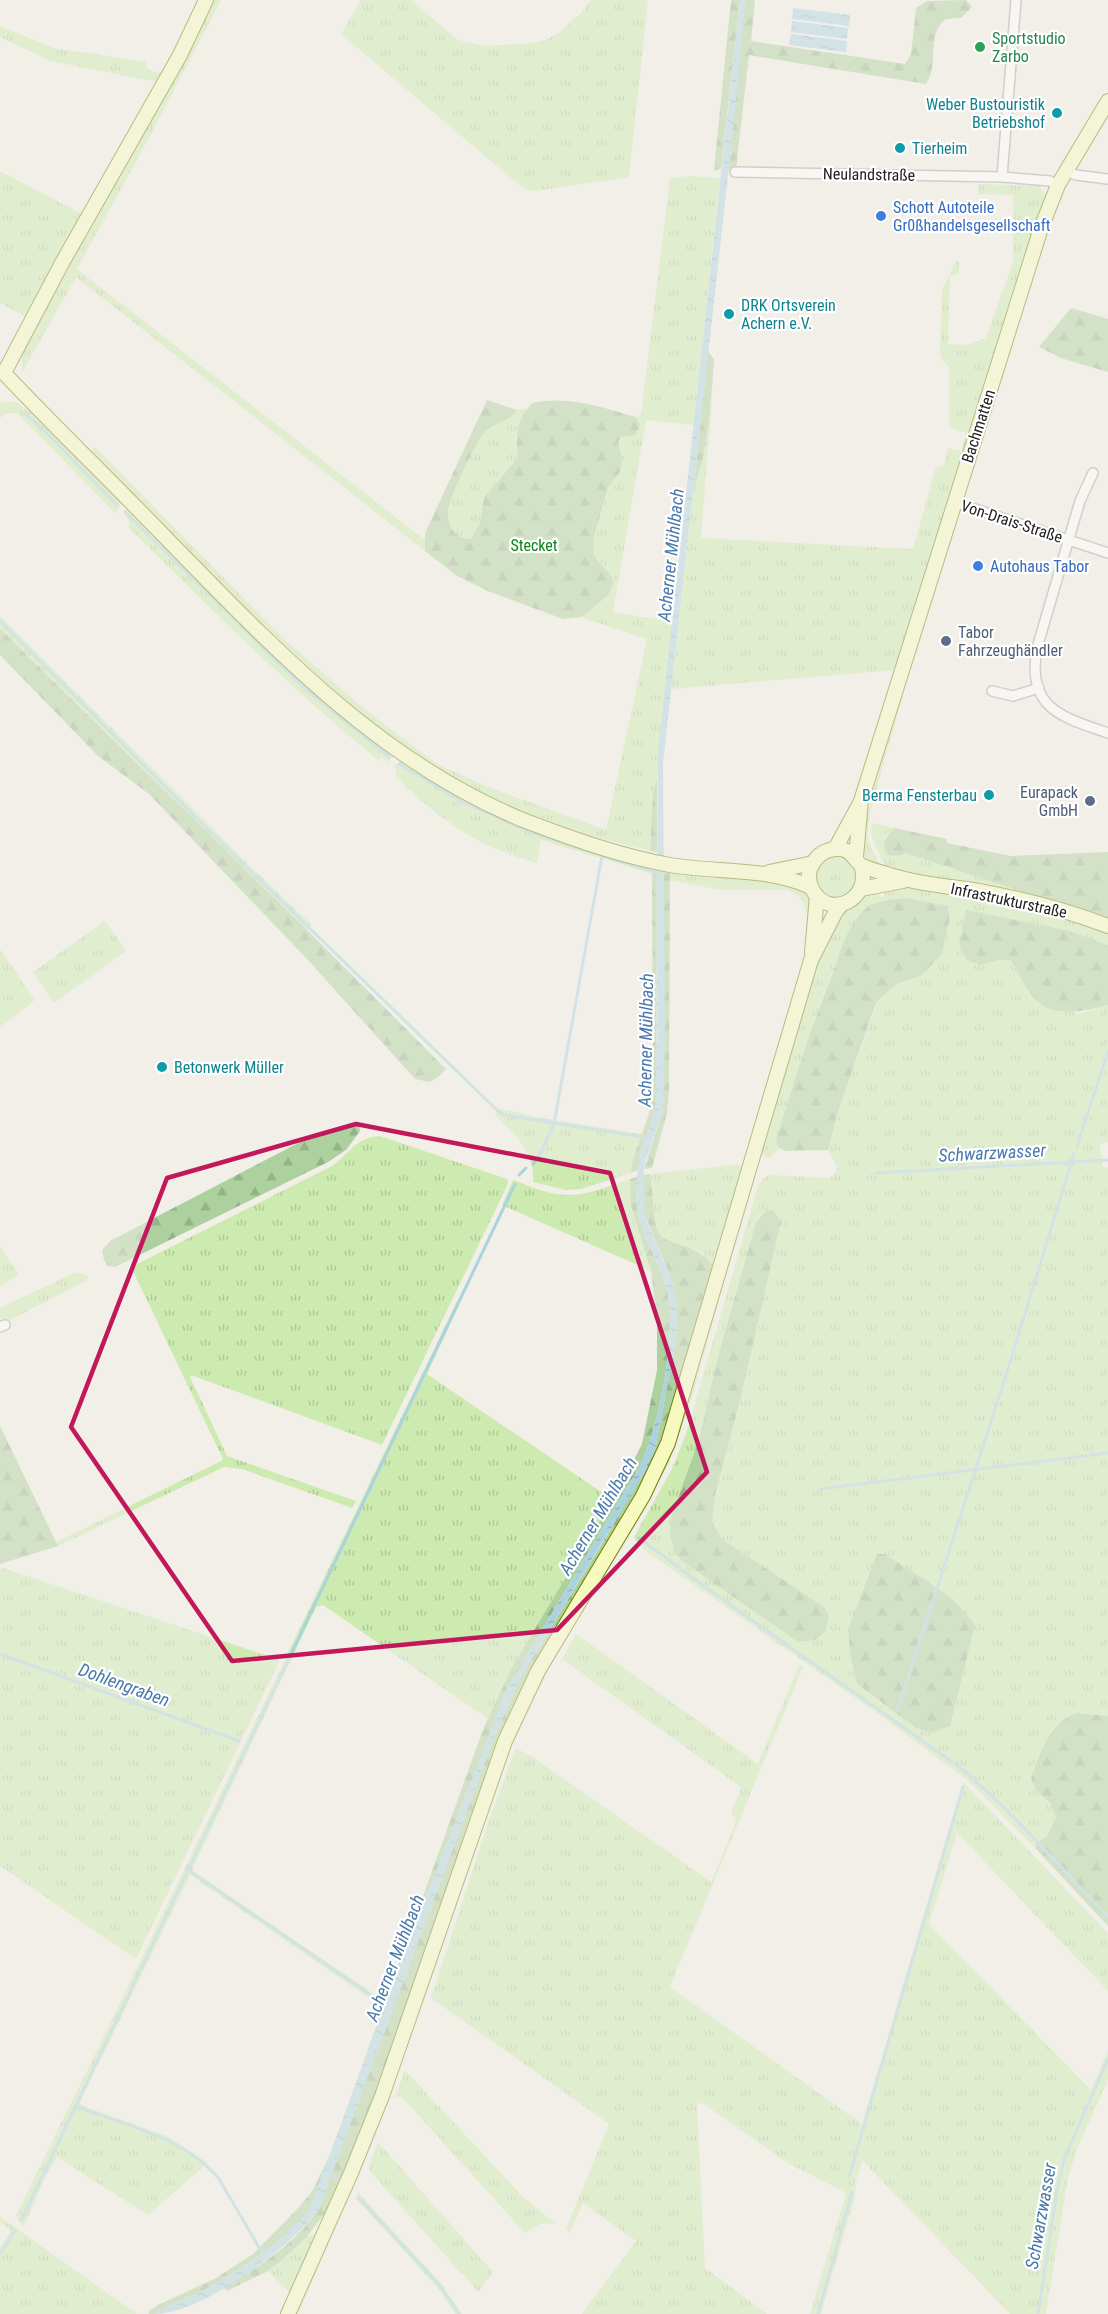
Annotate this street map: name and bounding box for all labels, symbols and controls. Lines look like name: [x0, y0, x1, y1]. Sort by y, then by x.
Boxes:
place label: Sportstudio Zarbo: [992, 29, 1066, 66]
marker: Sportstudio Zarbo: [973, 40, 987, 54]
place label: Weber Bustouristik Betriebshof: [926, 95, 1046, 132]
marker: Weber Bustouristik Betriebshof: [1050, 106, 1064, 120]
place label: Tierheim: [912, 139, 967, 158]
marker: Tierheim: [893, 141, 907, 155]
street label: Neulandstraße: [823, 164, 915, 185]
place label: Schott Autoteile Gr0ßhandelsgesellschaft: [893, 198, 1051, 235]
marker: Schott Autoteile Gr0ßhandelsgesellschaft: [874, 209, 888, 223]
place label: DRK Ortsverein Achern e.V.: [741, 296, 836, 333]
marker: DRK Ortsverein Achern e.V.: [722, 307, 736, 321]
street label: Bachmatten: [958, 387, 999, 465]
water label: Acherner Mühlbach: [653, 487, 688, 624]
street label: Von-Drais-Straße: [959, 496, 1065, 547]
park label: Stecket: [510, 536, 558, 555]
place label: Autohaus Tabor: [990, 557, 1089, 576]
marker: Autohaus Tabor: [971, 559, 985, 573]
place label: Tabor Fahrzeughändler: [958, 623, 1063, 660]
marker: Tabor Fahrzeughändler: [939, 634, 953, 648]
place label: Eurapack GmbH: [1020, 783, 1079, 820]
place label: Berma Fensterbau: [862, 786, 977, 805]
marker: Berma Fensterbau: [982, 788, 996, 802]
marker: Eurapack GmbH: [1083, 794, 1097, 808]
street label: Infrastrukturstraße: [949, 879, 1069, 922]
water label: Acherner Mühlbach: [634, 973, 657, 1108]
place label: Betonwerk Müller: [174, 1058, 284, 1077]
marker: Betonwerk Müller: [155, 1060, 169, 1074]
water label: Schwarzwasser: [938, 1139, 1047, 1166]
water label: Acherner Mühlbach: [554, 1453, 641, 1579]
water label: Dohlengraben: [76, 1658, 172, 1711]
water label: Acherner Mühlbach: [360, 1892, 428, 2025]
water label: Schwarzwasser: [1021, 2161, 1060, 2271]

